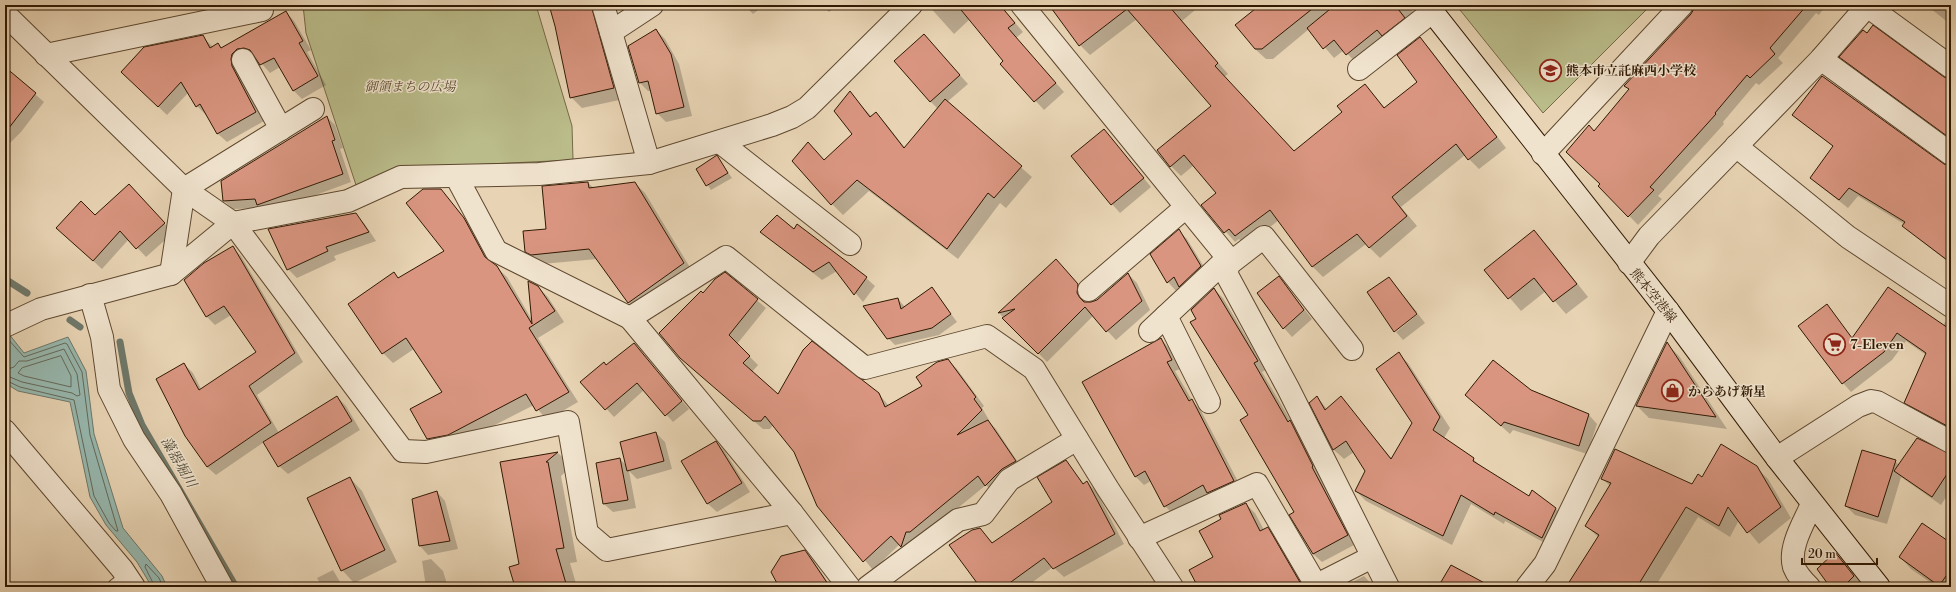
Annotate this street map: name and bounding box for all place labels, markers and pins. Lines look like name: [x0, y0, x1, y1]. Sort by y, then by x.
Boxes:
school or university icon: 熊本市立託麻西小学校: [1537, 57, 1563, 83]
place label: 熊本市立託麻西小学校: [1566, 63, 1697, 79]
supermarket icon: 7-Eleven: [1821, 331, 1847, 357]
place label: 7-Eleven: [1850, 337, 1904, 353]
shop icon: からあげ新星: [1660, 378, 1686, 404]
place label: からあげ新星: [1688, 384, 1766, 400]

